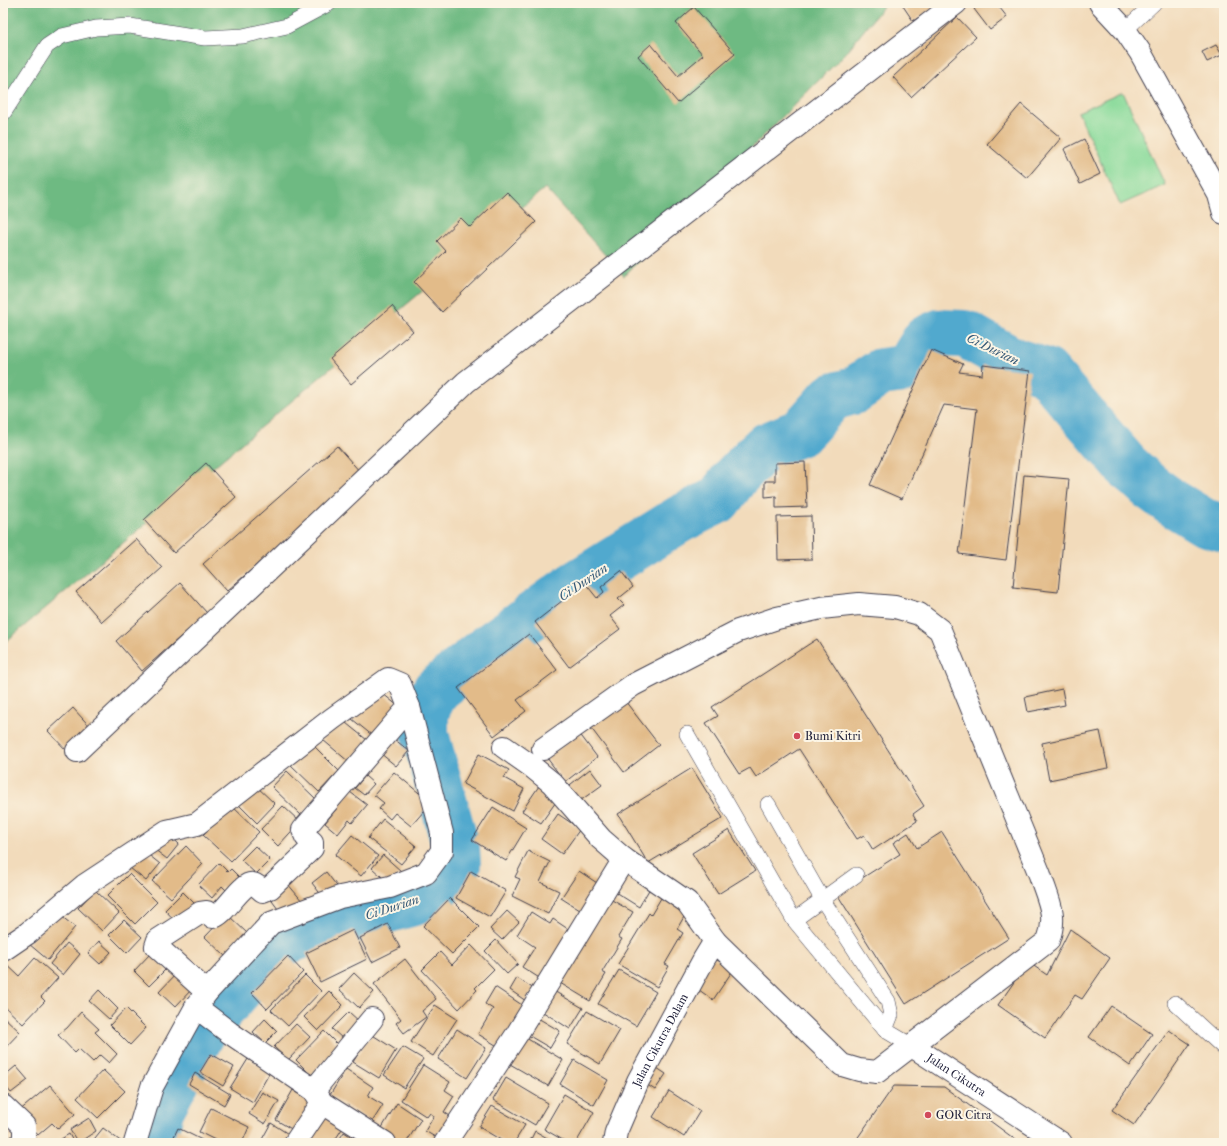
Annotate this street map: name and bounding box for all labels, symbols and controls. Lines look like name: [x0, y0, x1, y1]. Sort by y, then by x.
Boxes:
water label: Ci Durian: [965, 330, 1021, 368]
water label: Ci Durian: [556, 560, 610, 604]
place label: Bumi Kitri: [805, 729, 861, 743]
marker: Bumi Kitri: [792, 731, 802, 741]
water label: Ci Durian: [363, 891, 421, 923]
street label: Jalan Cikutra Dalam: [629, 991, 691, 1090]
street label: Jalan Cikutra: [923, 1050, 989, 1099]
place label: GOR Citra: [936, 1108, 992, 1122]
marker: GOR Citra: [923, 1110, 933, 1120]

